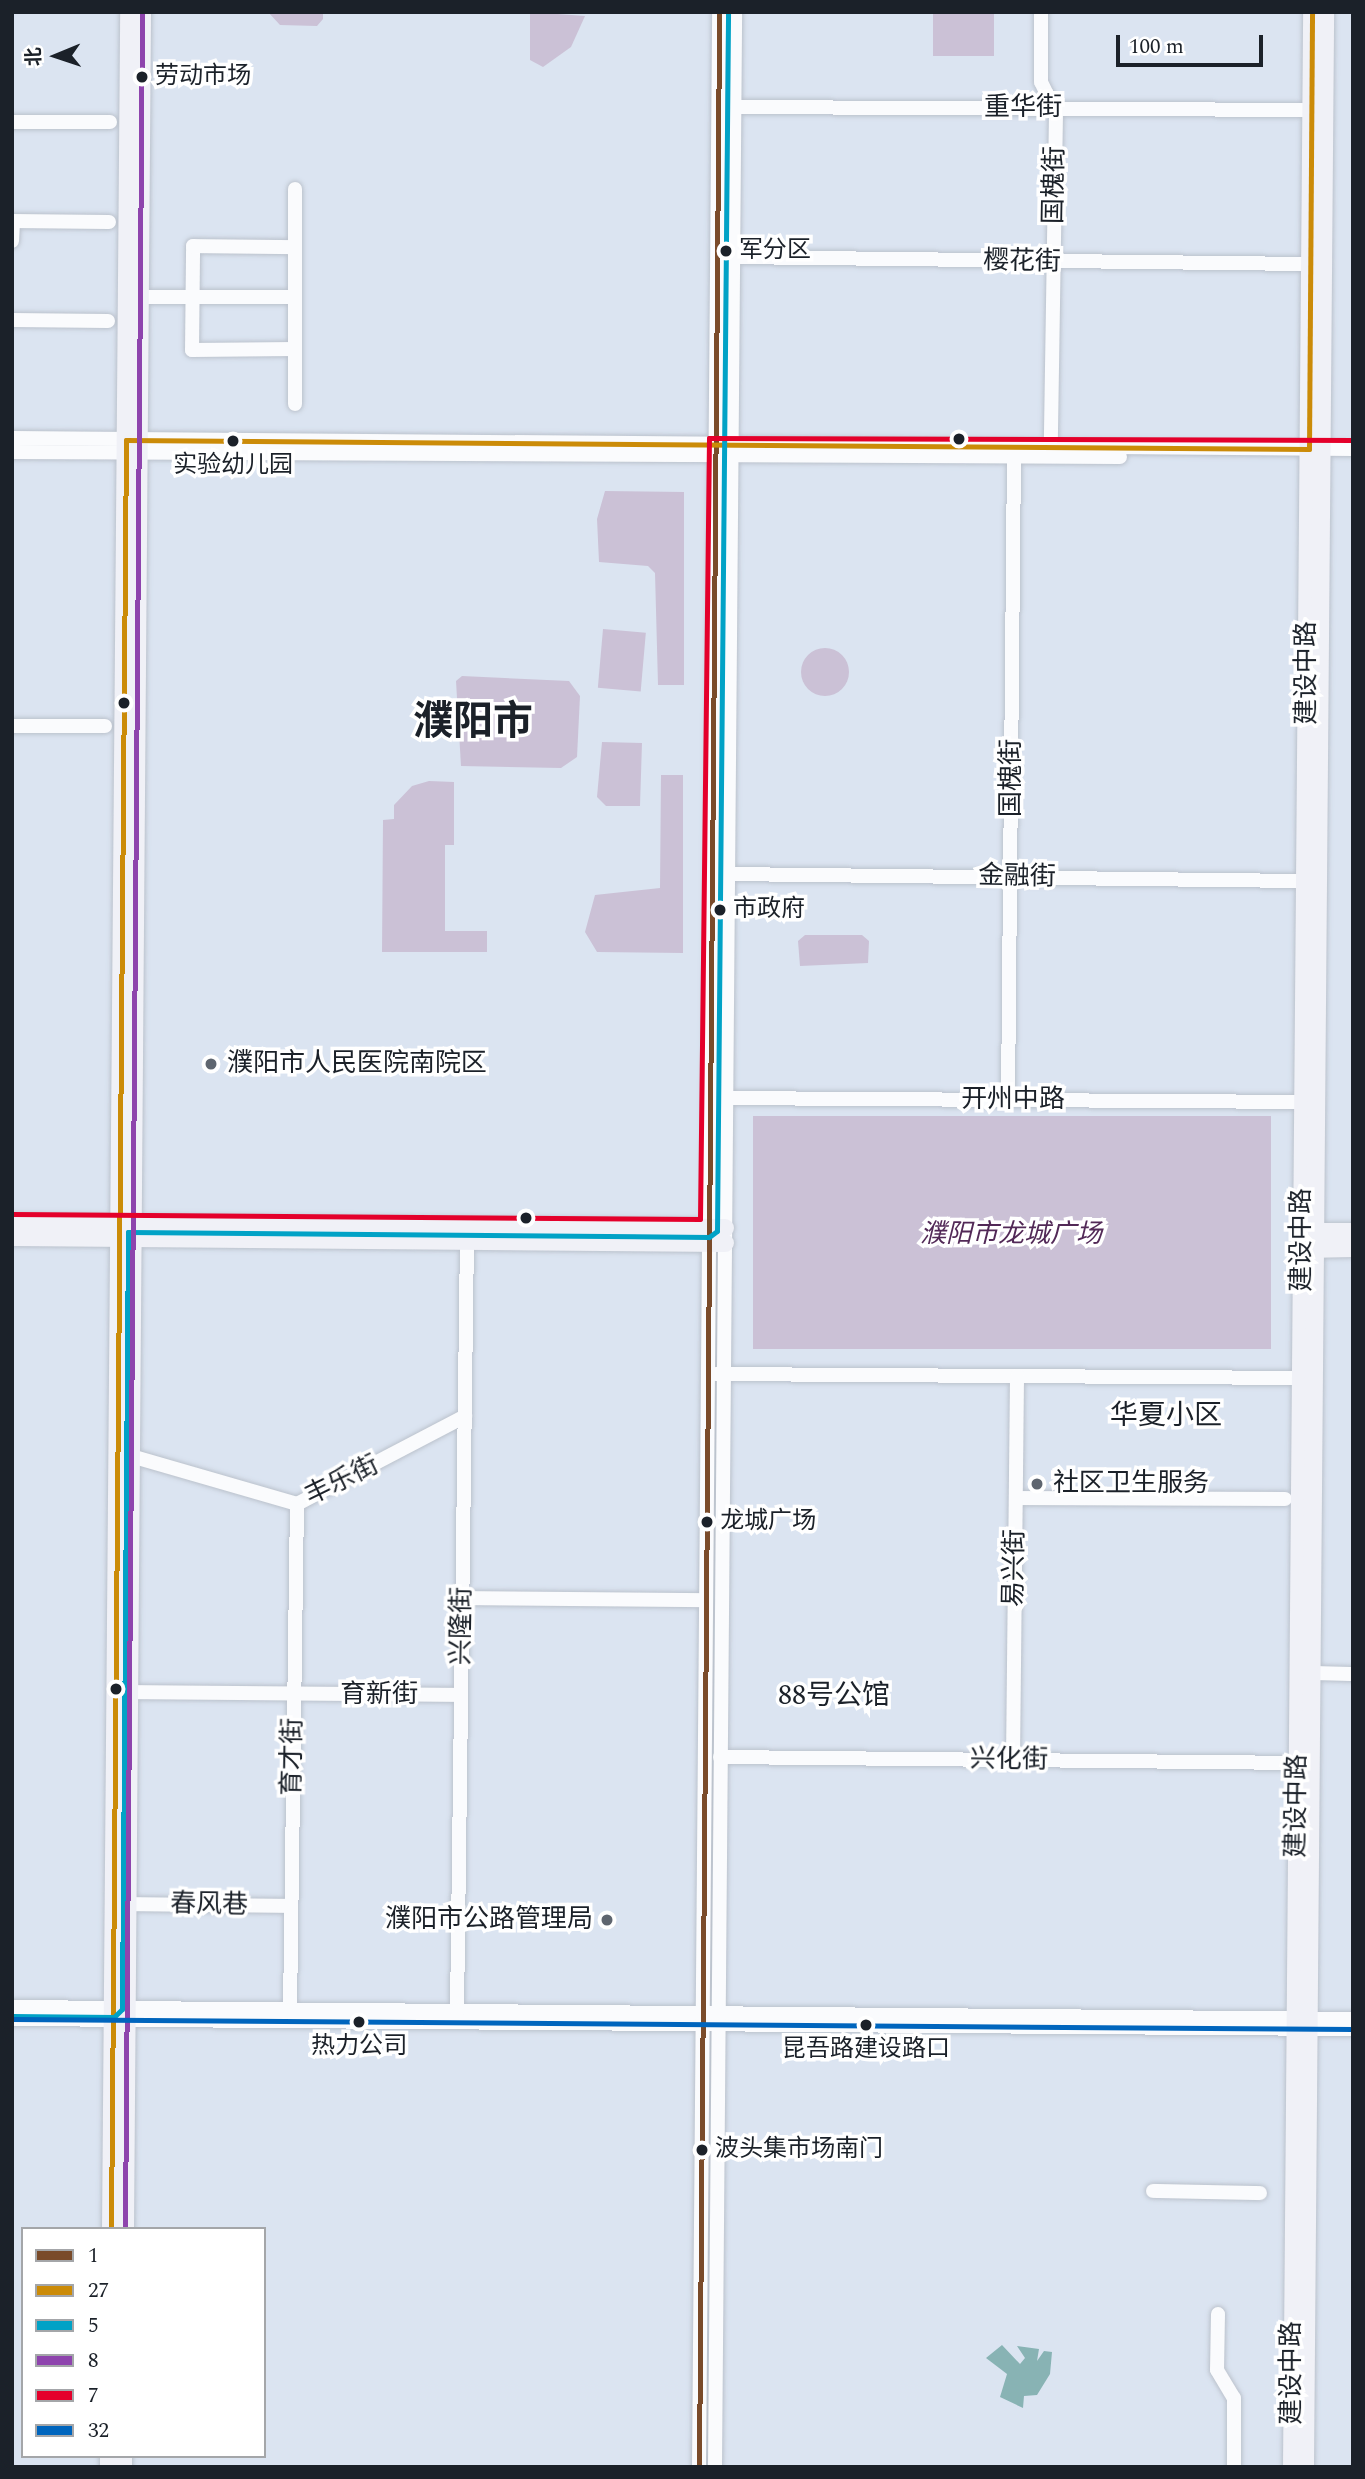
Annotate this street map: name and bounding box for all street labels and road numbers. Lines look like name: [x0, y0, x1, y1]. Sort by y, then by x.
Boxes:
street label: 重华街: [984, 92, 1062, 124]
street label: 国槐街: [1039, 146, 1071, 224]
street label: 樱花街: [983, 246, 1061, 278]
street label: 建设中路: [1291, 621, 1323, 725]
street label: 国槐街: [996, 739, 1028, 817]
street label: 金融街: [978, 861, 1056, 893]
street label: 开州中路: [961, 1084, 1065, 1116]
street label: 建设中路: [1286, 1188, 1318, 1292]
street label: 丰乐街: [300, 1450, 384, 1512]
street label: 易兴街: [999, 1529, 1031, 1607]
street label: 兴隆街: [446, 1587, 478, 1665]
street label: 育新街: [340, 1679, 418, 1711]
street label: 育才街: [277, 1718, 309, 1796]
street label: 兴化街: [970, 1744, 1048, 1776]
street label: 建设中路: [1280, 1754, 1314, 1858]
street label: 春风巷: [170, 1889, 248, 1921]
street label: 建设中路: [1276, 2321, 1308, 2425]

